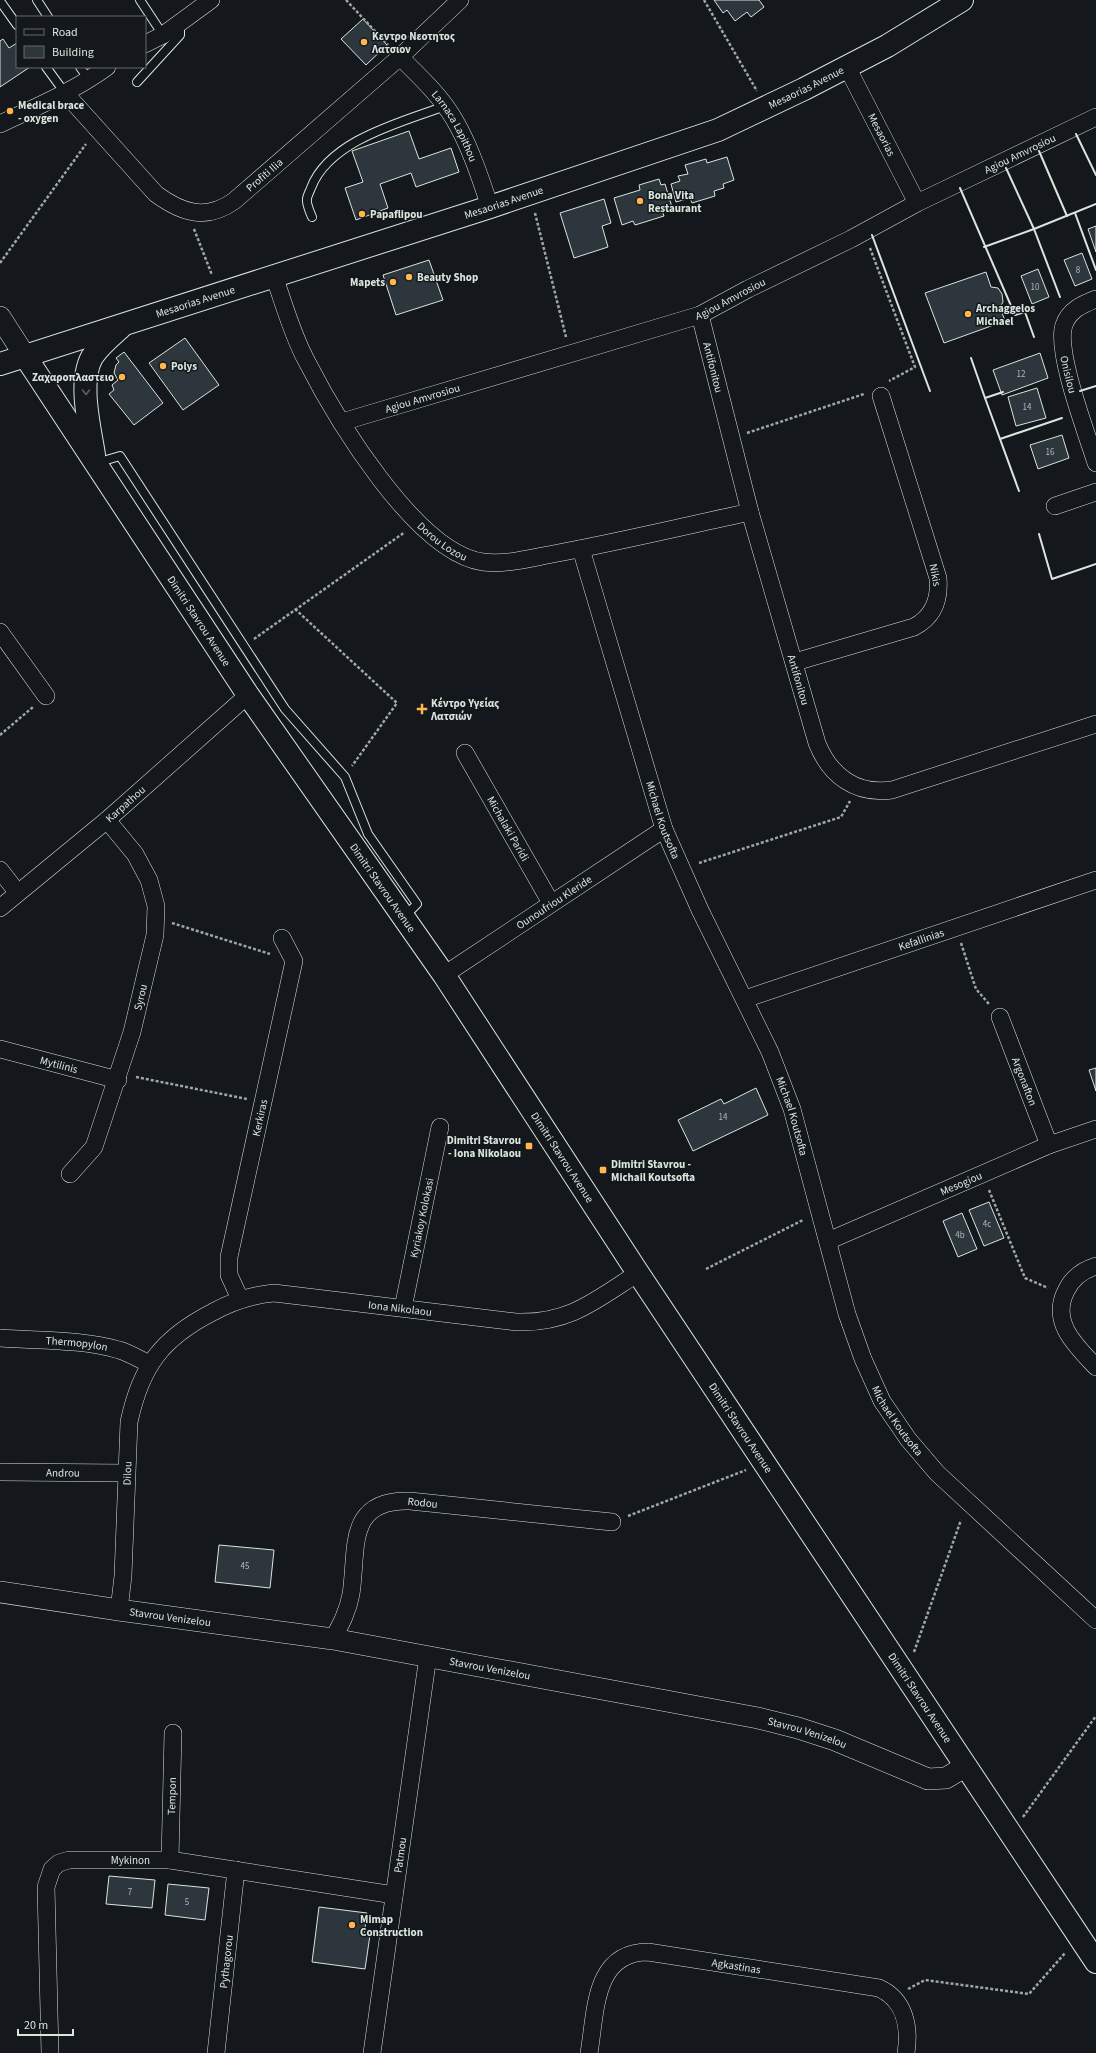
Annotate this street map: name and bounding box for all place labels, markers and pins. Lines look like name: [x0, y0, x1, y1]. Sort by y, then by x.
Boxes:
place label: Κεντρο Νεοτητος Λατσιον: [371, 29, 455, 57]
marker: Κεντρο Νεοτητος Λατσιον: [359, 37, 369, 47]
place label: Medical brace - oxygen: [18, 98, 85, 126]
marker: Medical brace - oxygen: [5, 106, 15, 116]
place label: Bona Vita Restaurant: [648, 188, 702, 216]
marker: Bona Vita Restaurant: [635, 196, 645, 206]
place label: Papaflipou: [370, 207, 423, 222]
marker: Papaflipou: [357, 209, 367, 219]
place label: Beauty Shop: [417, 270, 478, 285]
marker: Beauty Shop: [404, 272, 414, 282]
place label: Mapets: [350, 275, 385, 290]
marker: Mapets: [388, 277, 398, 287]
place label: Archaggelos Michael: [975, 301, 1035, 329]
marker: Archaggelos Michael: [963, 309, 973, 319]
place label: Polys: [171, 359, 197, 374]
marker: Polys: [158, 361, 168, 371]
place label: Ζαχαροπλαστειο: [32, 370, 114, 385]
marker: Ζαχαροπλαστειο: [117, 372, 127, 382]
place label: Κέντρο Υγείας Λατσιών: [430, 696, 499, 724]
marker: Κέντρο Υγείας Λατσιών: [416, 703, 428, 715]
place label: Dimitri Stavrou - Iona Nikolaou: [447, 1133, 521, 1161]
marker: Dimitri Stavrou - Iona Nikolaou: [524, 1141, 534, 1151]
place label: Dimitri Stavrou - Michail Koutsofta: [611, 1157, 695, 1185]
marker: Dimitri Stavrou - Michail Koutsofta: [598, 1165, 608, 1175]
place label: Mimap Construction: [360, 1912, 423, 1940]
marker: Mimap Construction: [347, 1920, 357, 1930]

